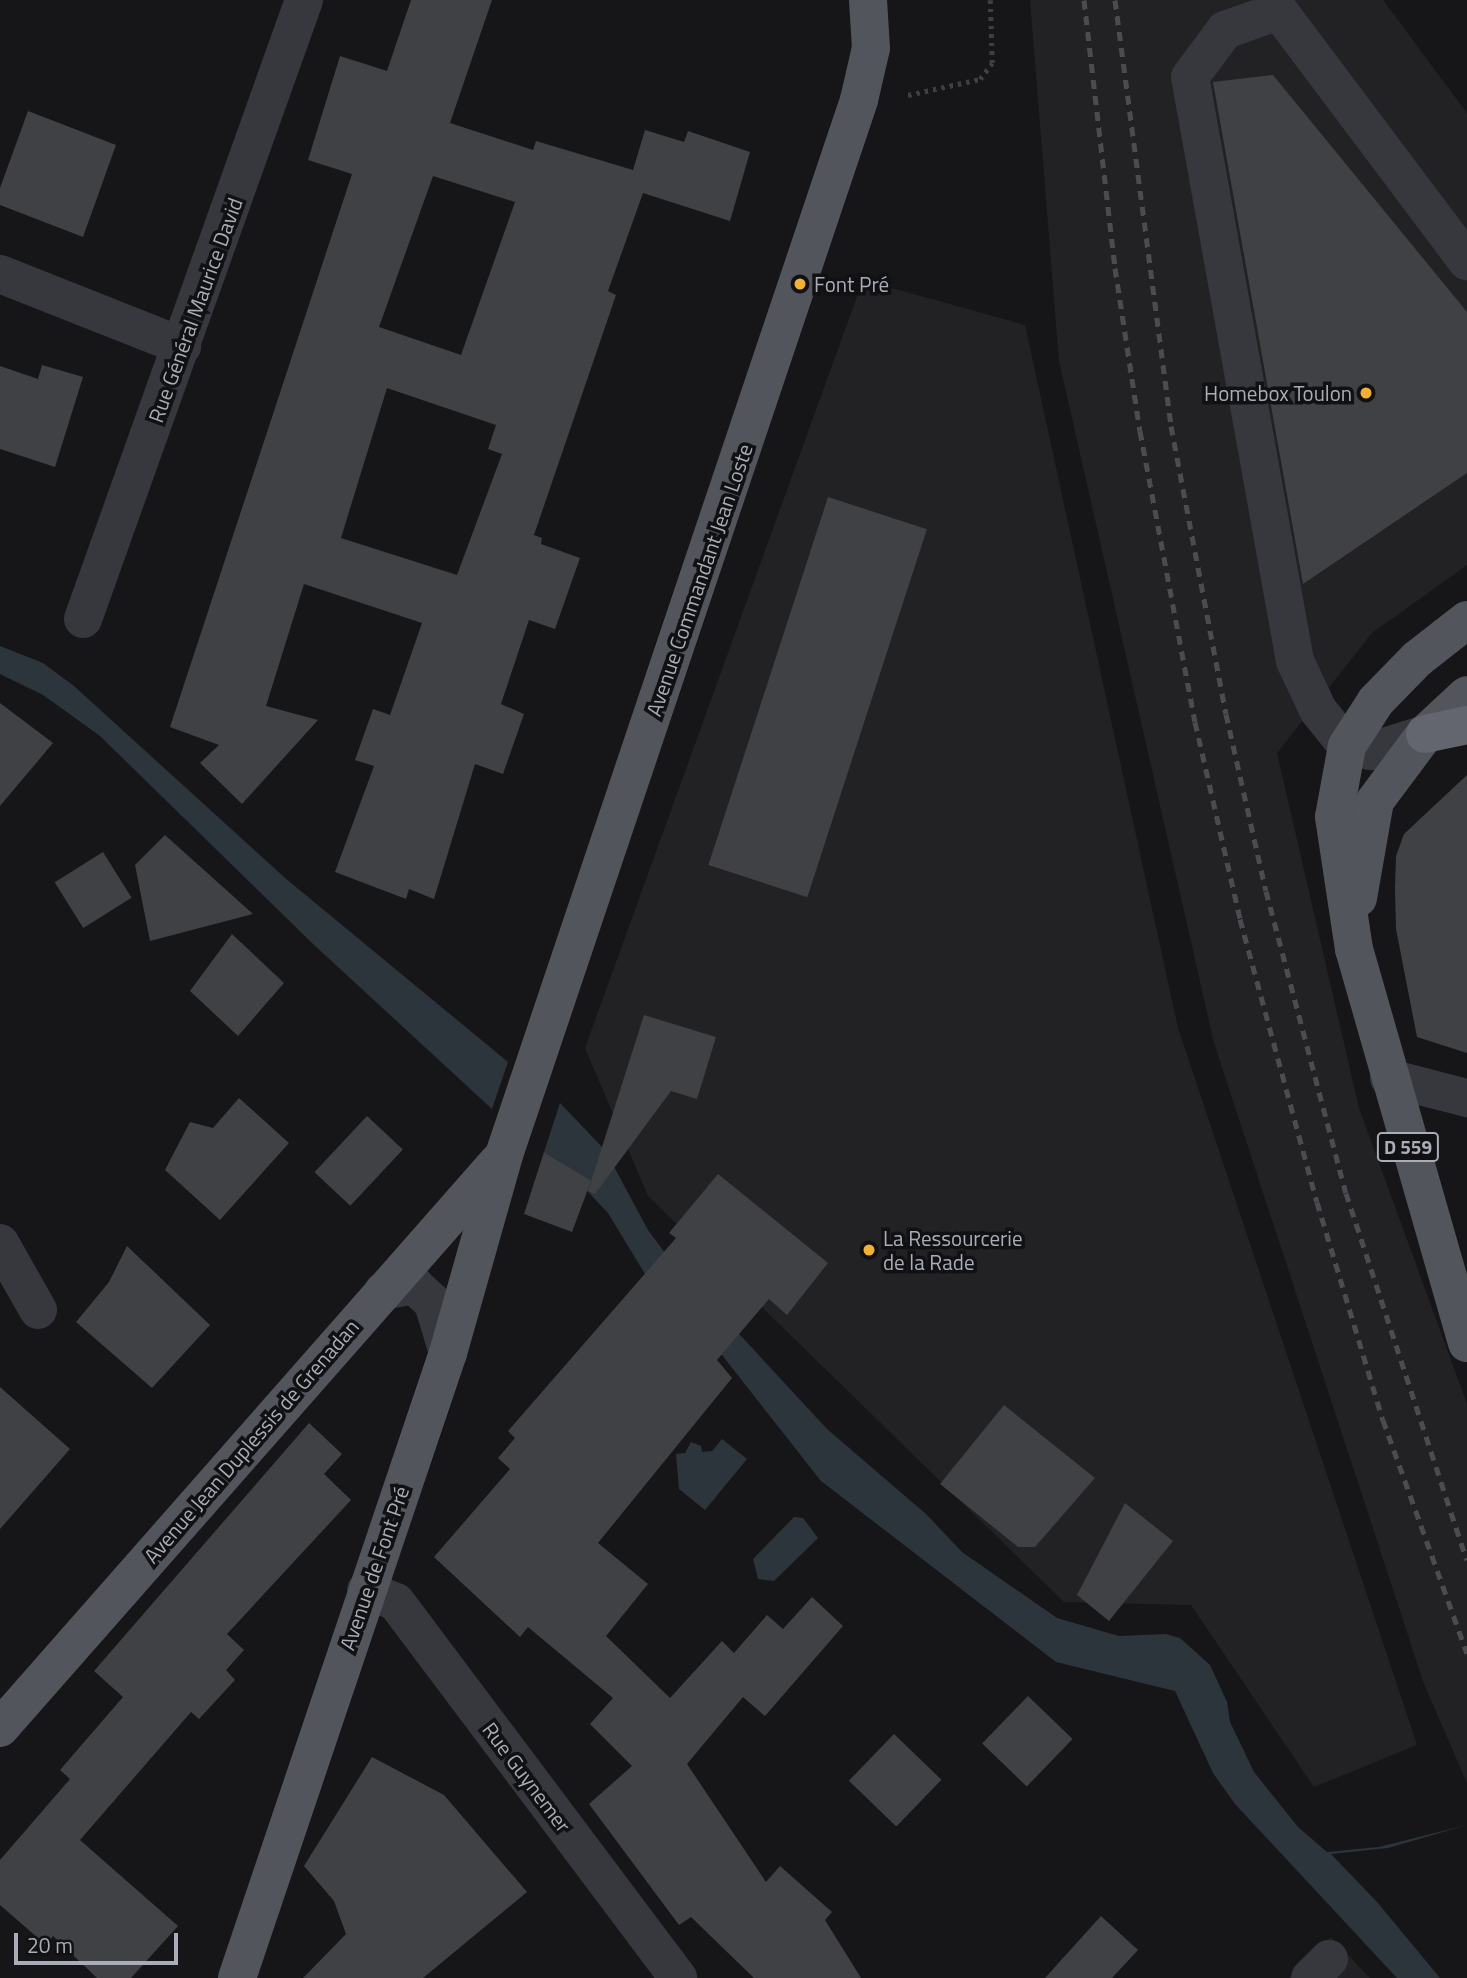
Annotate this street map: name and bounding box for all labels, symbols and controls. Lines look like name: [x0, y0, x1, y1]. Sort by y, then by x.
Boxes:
street label: Rue Général Maurice David: [143, 194, 247, 426]
place label: Font Pré: [814, 271, 889, 297]
marker: Font Pré: [792, 276, 808, 292]
place label: Homebox Toulon: [1204, 380, 1352, 406]
marker: Homebox Toulon: [1358, 385, 1374, 401]
street label: Avenue Commandant Jean Loste: [641, 441, 757, 719]
road number: D 559: [1376, 1132, 1440, 1162]
place label: La Ressourcerie de la Rade: [883, 1225, 1022, 1275]
marker: La Ressourcerie de la Rade: [861, 1242, 877, 1258]
street label: Avenue Jean Duplessis de Grenadan: [138, 1314, 364, 1568]
street label: Avenue de Font Pré: [334, 1483, 414, 1653]
street label: Rue Guynemer: [478, 1717, 576, 1837]
scale bar: [18, 1918, 182, 1962]
text: 20 m: [27, 1929, 73, 1961]

